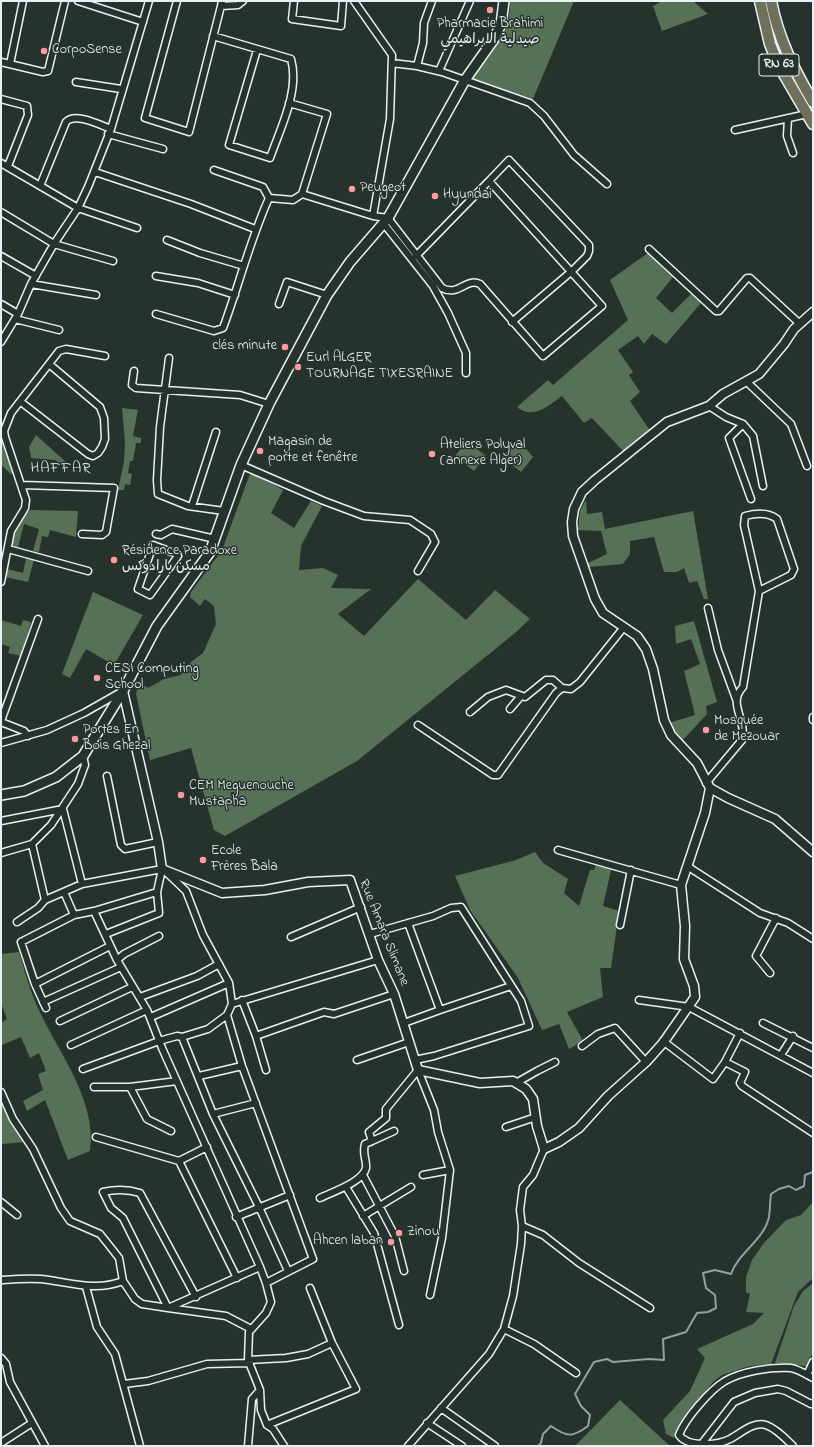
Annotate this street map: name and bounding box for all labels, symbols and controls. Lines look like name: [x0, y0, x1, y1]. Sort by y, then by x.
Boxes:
marker: Pharmacie Brahimi صيدلية الابراهيمي: [485, 5, 495, 15]
place label: Pharmacie Brahimi صيدلية الابراهيمي: [437, 17, 543, 50]
place label: CorpoSense: [52, 43, 122, 59]
marker: CorpoSense: [39, 46, 49, 56]
road number: RN 63: [759, 54, 799, 76]
place label: Peugeot: [360, 181, 406, 197]
marker: Peugeot: [347, 184, 357, 194]
place label: Hyundai: [443, 188, 492, 204]
marker: Hyundai: [430, 191, 440, 201]
place label: clés minute: [212, 339, 277, 355]
marker: clés minute: [280, 342, 290, 352]
place label: Eurl ALGER TOURNAGE TIXESRAINE: [306, 351, 453, 384]
marker: Eurl ALGER TOURNAGE TIXESRAINE: [293, 362, 303, 372]
place label: Magasin de porte et fenêtre: [268, 435, 357, 468]
place label: Ateliers Polyval (annexe Alger): [440, 438, 525, 470]
marker: Magasin de porte et fenêtre: [255, 446, 265, 456]
marker: Ateliers Polyval (annexe Alger): [427, 449, 437, 459]
district label: HAFFAR: [31, 461, 91, 479]
place label: Résidence Paradoxe مسكن بارادوكس: [122, 544, 237, 576]
marker: Résidence Paradoxe مسكن بارادوكس: [109, 555, 119, 565]
place label: CESI Computing School: [105, 662, 199, 694]
marker: CESI Computing School: [92, 673, 102, 683]
place label: Mosquée de Mezouar: [714, 714, 779, 746]
place label: Portes En Bois Ghezal: [83, 723, 150, 756]
marker: Mosquée de Mezouar: [701, 725, 711, 735]
marker: Portes En Bois Ghezal: [70, 734, 80, 744]
place label: CEM Meguenouche Mustapha: [189, 779, 294, 812]
marker: CEM Meguenouche Mustapha: [176, 790, 186, 800]
place label: Ecole Frères Bala: [211, 844, 278, 876]
marker: Ecole Frères Bala: [198, 855, 208, 865]
street label: Rue Amara Slimane: [354, 877, 412, 989]
place label: Zinou: [407, 1225, 440, 1241]
marker: Zinou: [394, 1228, 404, 1238]
place label: Ahcen laban: [313, 1234, 383, 1250]
marker: Ahcen laban: [386, 1237, 396, 1247]

